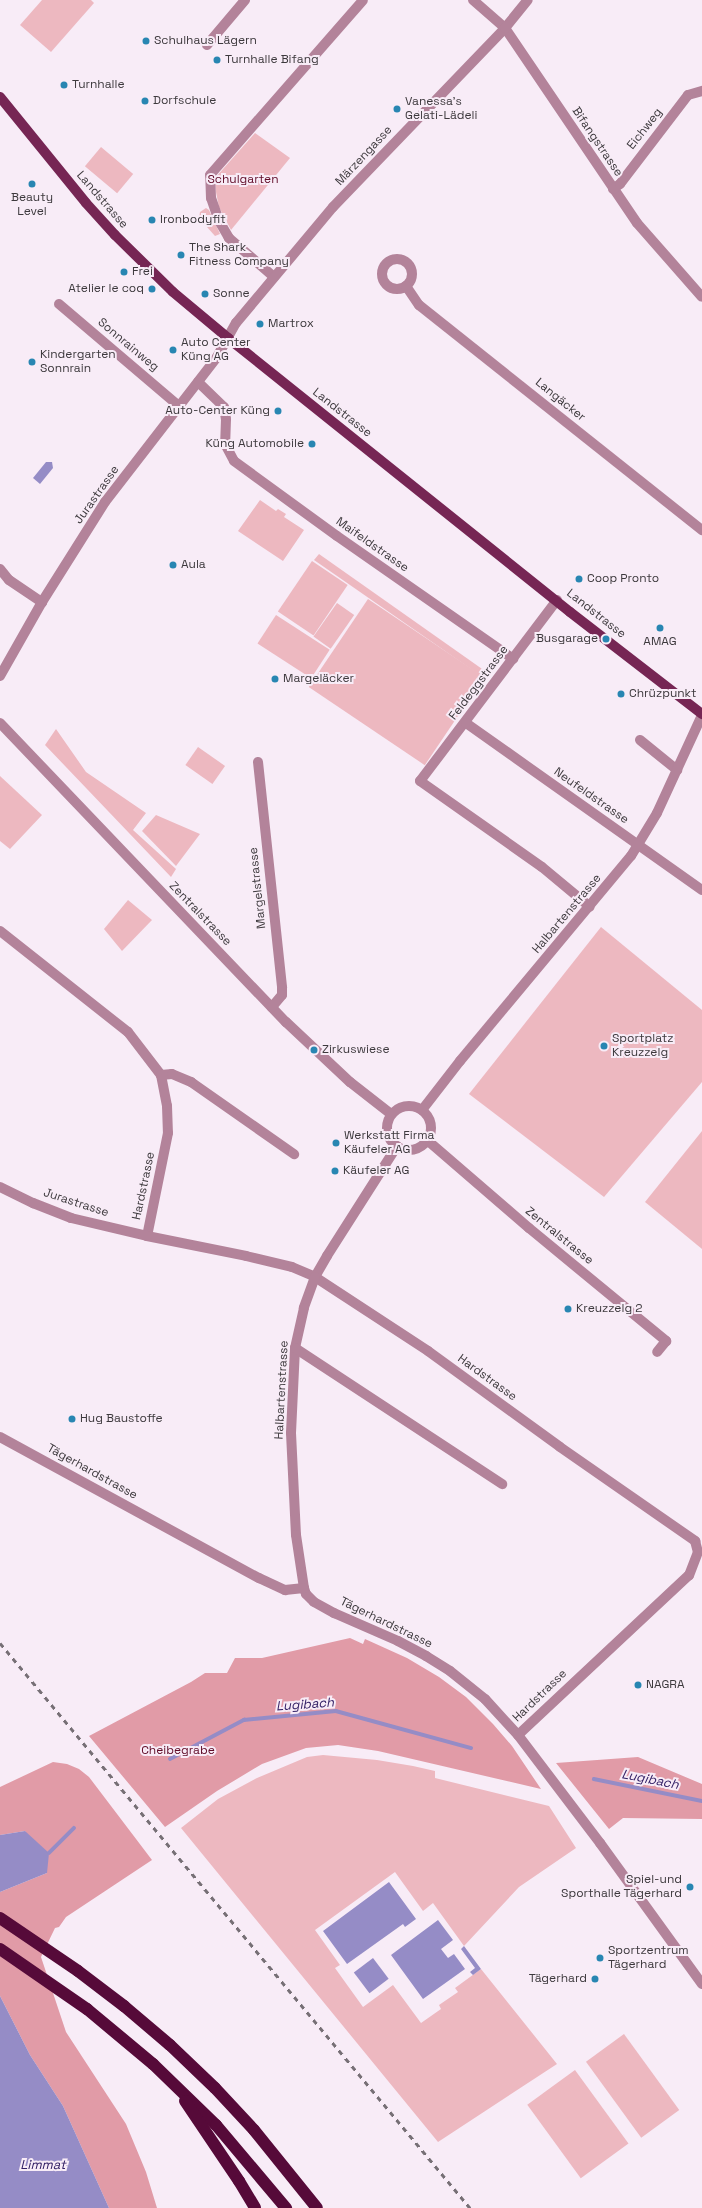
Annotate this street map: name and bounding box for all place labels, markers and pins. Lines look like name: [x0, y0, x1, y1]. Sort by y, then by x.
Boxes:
place label: Schulhaus Lägern: [154, 34, 257, 48]
marker: Schulhaus Lägern: [141, 36, 151, 46]
place label: Turnhalle Bifang: [225, 53, 319, 67]
marker: Turnhalle Bifang: [212, 55, 222, 65]
place label: Turnhalle: [72, 78, 125, 92]
marker: Turnhalle: [59, 80, 69, 90]
place label: Dorfschule: [153, 94, 216, 108]
place label: Vanessa's Gelati-Lädeli: [405, 95, 477, 123]
marker: Dorfschule: [140, 96, 150, 106]
marker: Vanessa's Gelati-Lädeli: [392, 104, 402, 114]
marker: Beauty Level: [27, 179, 37, 189]
place label: Beauty Level: [11, 191, 53, 219]
place label: Ironbodyfit: [160, 213, 226, 227]
marker: Ironbodyfit: [147, 215, 157, 225]
place label: The Shark Fitness Company: [189, 241, 289, 269]
marker: The Shark Fitness Company: [176, 250, 186, 260]
place label: Frei: [132, 265, 153, 279]
marker: Frei: [119, 267, 129, 277]
place label: Atelier le coq: [68, 282, 144, 296]
marker: Atelier le coq: [147, 284, 157, 294]
place label: Sonne: [213, 287, 250, 301]
marker: Sonne: [200, 289, 210, 299]
place label: Martrox: [268, 317, 314, 331]
marker: Martrox: [255, 319, 265, 329]
place label: Auto Center Küng AG: [181, 336, 251, 364]
marker: Auto Center Küng AG: [168, 345, 178, 355]
place label: Kindergarten Sonnrain: [40, 348, 116, 376]
marker: Kindergarten Sonnrain: [27, 357, 37, 367]
place label: Auto-Center Küng: [165, 404, 270, 418]
marker: Auto-Center Küng: [273, 406, 283, 416]
place label: Küng Automobile: [205, 437, 304, 451]
marker: Küng Automobile: [307, 439, 317, 449]
place label: Aula: [181, 558, 206, 572]
marker: Aula: [168, 560, 178, 570]
place label: Coop Pronto: [587, 572, 659, 586]
marker: Coop Pronto: [574, 574, 584, 584]
marker: AMAG: [655, 623, 665, 633]
place label: Busgarage: [536, 632, 598, 646]
marker: Busgarage: [601, 634, 611, 644]
place label: AMAG: [643, 635, 677, 649]
place label: Margeläcker: [283, 672, 354, 686]
marker: Margeläcker: [270, 674, 280, 684]
place label: Chrüzpunkt: [629, 687, 697, 701]
marker: Chrüzpunkt: [616, 689, 626, 699]
place label: Sportplatz Kreuzzelg: [612, 1032, 674, 1060]
marker: Sportplatz Kreuzzelg: [599, 1041, 609, 1051]
place label: Zirkuswiese: [322, 1043, 389, 1057]
marker: Zirkuswiese: [309, 1045, 319, 1055]
place label: Werkstatt Firma Käufeler AG: [344, 1129, 434, 1157]
marker: Werkstatt Firma Käufeler AG: [331, 1138, 341, 1148]
place label: Käufeler AG: [343, 1164, 410, 1178]
marker: Käufeler AG: [330, 1166, 340, 1176]
place label: Kreuzzelg 2: [576, 1302, 642, 1316]
marker: Kreuzzelg 2: [563, 1304, 573, 1314]
place label: Hug Baustoffe: [80, 1412, 163, 1426]
marker: Hug Baustoffe: [67, 1414, 77, 1424]
place label: NAGRA: [646, 1678, 684, 1692]
marker: NAGRA: [633, 1680, 643, 1690]
place label: Spiel-und Sporthalle Tägerhard: [561, 1873, 682, 1901]
marker: Spiel-und Sporthalle Tägerhard: [685, 1882, 695, 1892]
place label: Sportzentrum Tägerhard: [608, 1944, 689, 1972]
marker: Sportzentrum Tägerhard: [595, 1953, 605, 1963]
place label: Tägerhard: [529, 1972, 587, 1986]
marker: Tägerhard: [590, 1974, 600, 1984]

